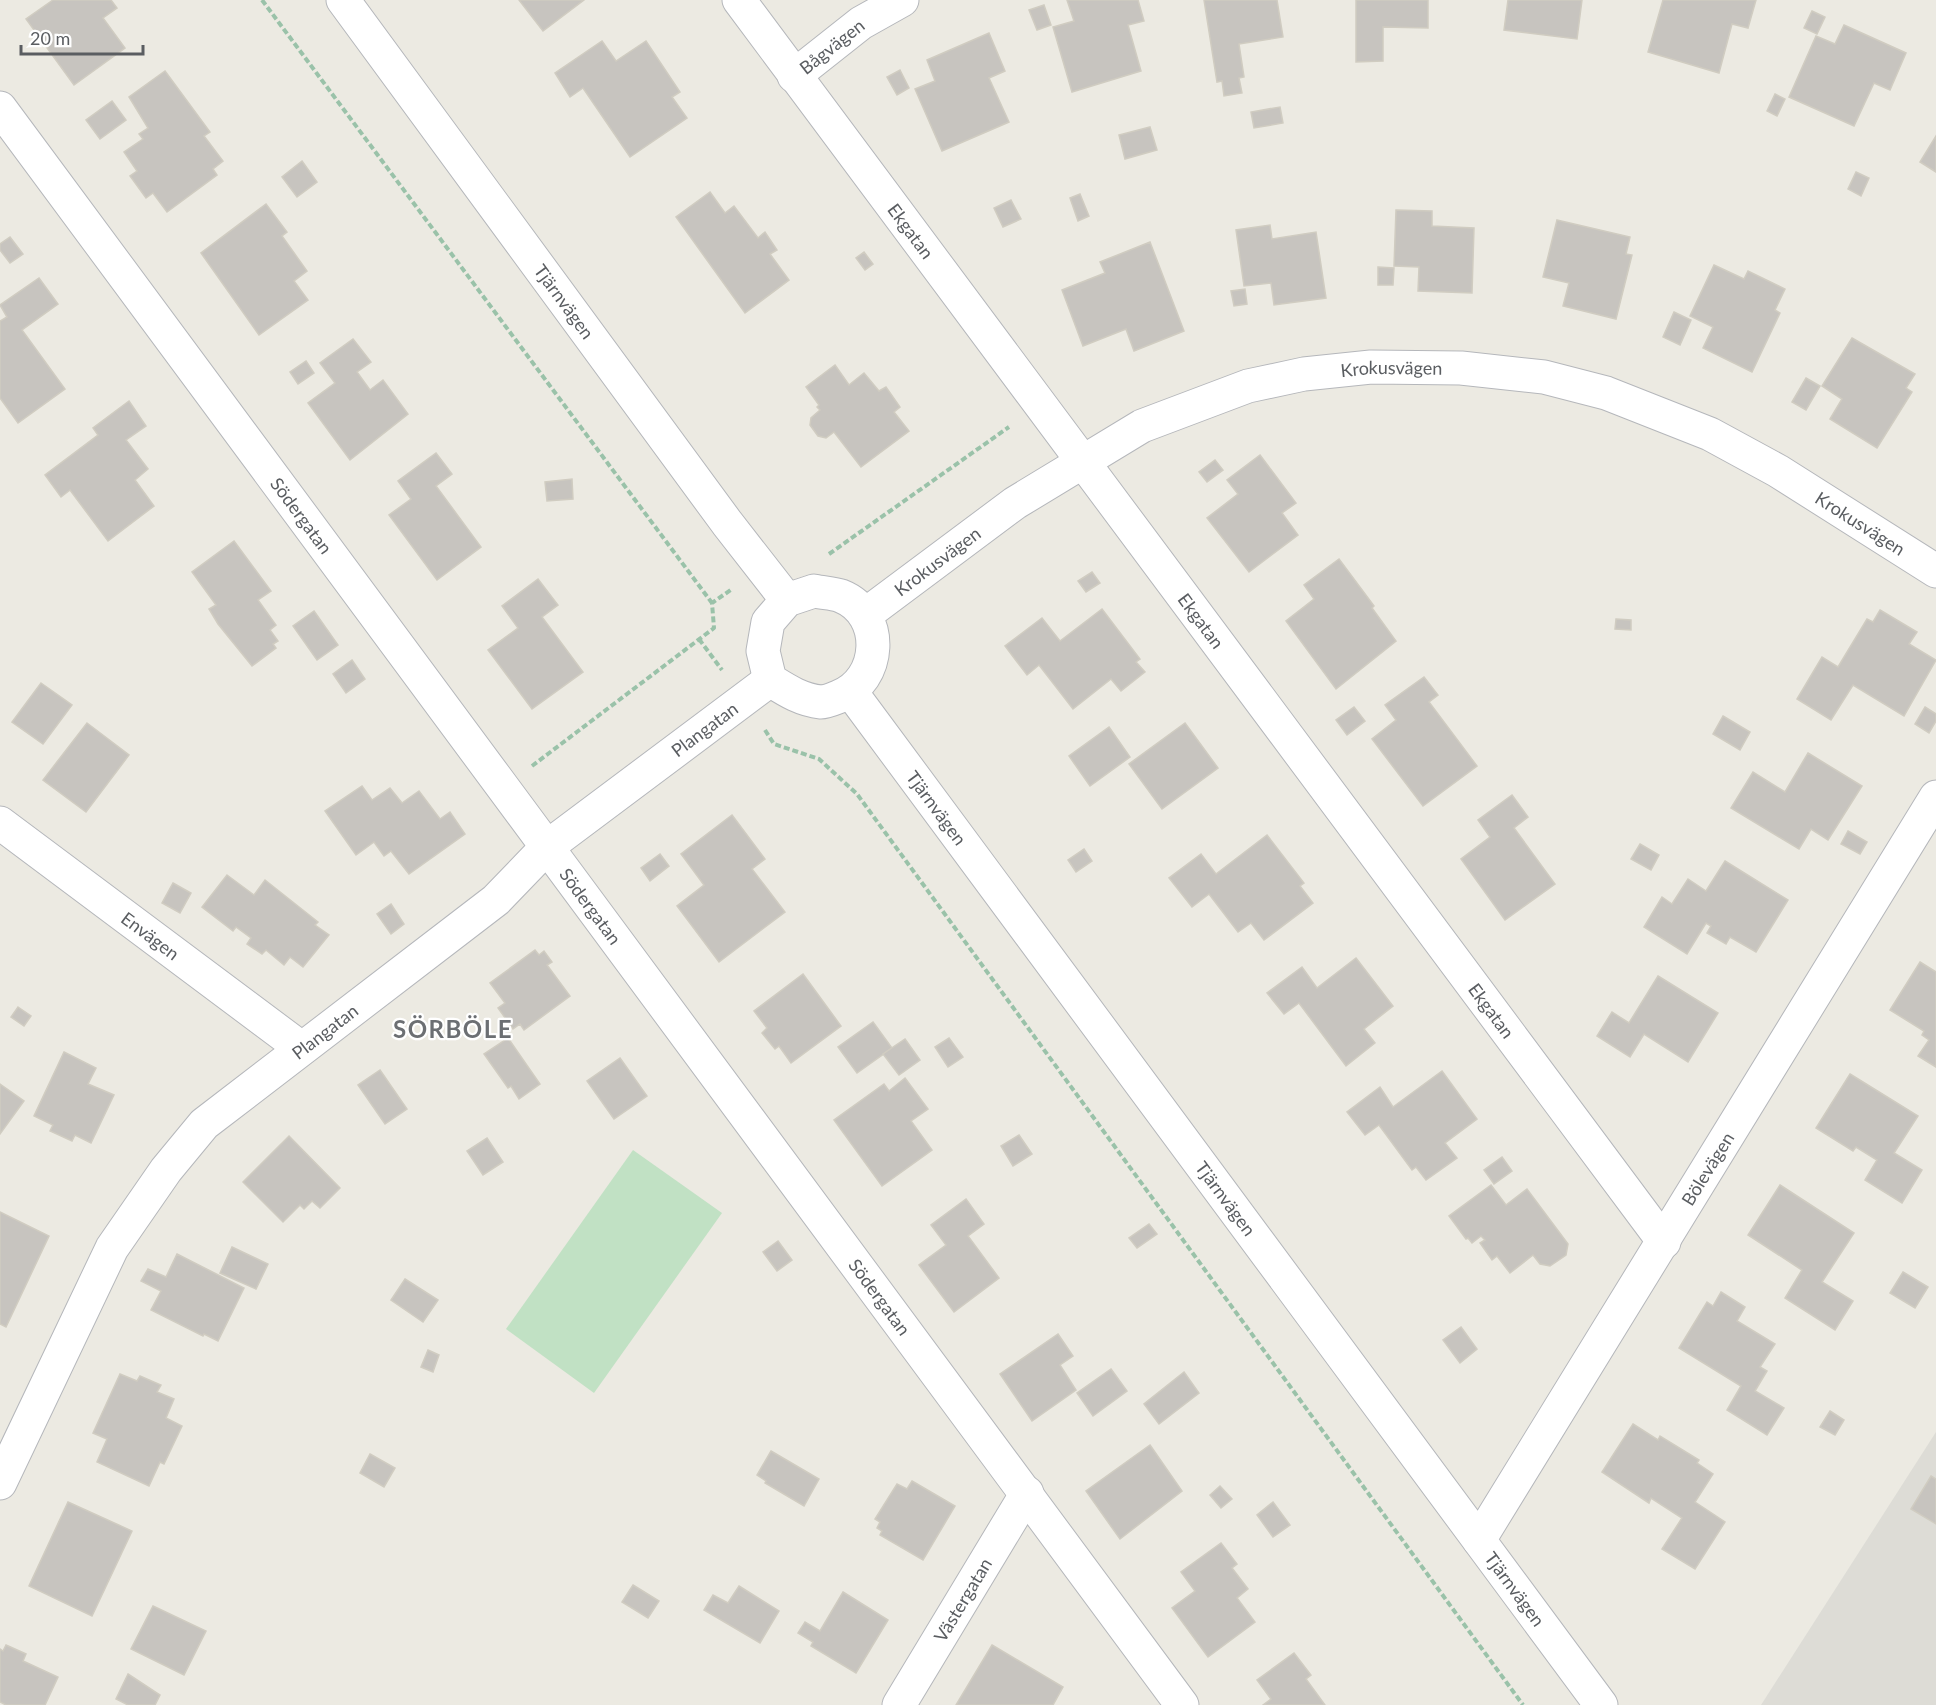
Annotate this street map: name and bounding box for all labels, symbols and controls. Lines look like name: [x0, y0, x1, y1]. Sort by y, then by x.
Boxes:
street label: Bågvägen: [795, 14, 869, 79]
scale bar: [21, 18, 142, 56]
text: 20 m: [30, 27, 70, 49]
street label: Ekgatan: [883, 199, 939, 263]
street label: Tjärnvägen: [530, 260, 599, 343]
street label: Krokusvägen: [1339, 356, 1442, 381]
street label: Södergatan: [266, 473, 337, 558]
street label: Krokusvägen: [1811, 487, 1909, 560]
street label: Krokusvägen: [890, 522, 985, 600]
street label: Ekgatan: [1174, 589, 1229, 653]
street label: Plangatan: [667, 697, 742, 761]
street label: Tjärnvägen: [902, 766, 971, 849]
street label: Södergatan: [555, 864, 626, 949]
street label: Envägen: [117, 907, 184, 964]
street label: Ekgatan: [1464, 979, 1519, 1042]
street label: Plangatan: [287, 999, 362, 1064]
district label: SÖRBÖLE: [393, 1014, 513, 1043]
street label: Bölevägen: [1677, 1128, 1738, 1209]
street label: Tjärnvägen: [1191, 1157, 1261, 1240]
street label: Södergatan: [844, 1254, 915, 1339]
street label: Tjärnvägen: [1480, 1547, 1550, 1630]
street label: Västergatan: [929, 1554, 996, 1646]

